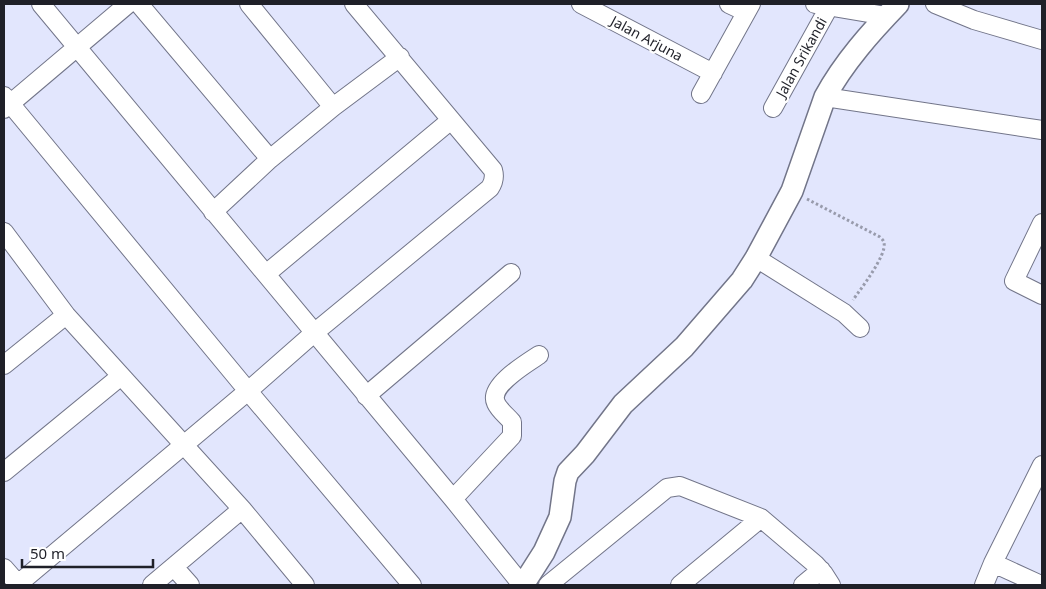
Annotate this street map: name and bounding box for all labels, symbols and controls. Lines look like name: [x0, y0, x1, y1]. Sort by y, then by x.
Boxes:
street label: Jalan Arjuna: [606, 10, 686, 65]
street label: Jalan Srikandi: [770, 14, 831, 102]
scale bar: [22, 536, 154, 568]
text: 50 m: [30, 543, 65, 563]

